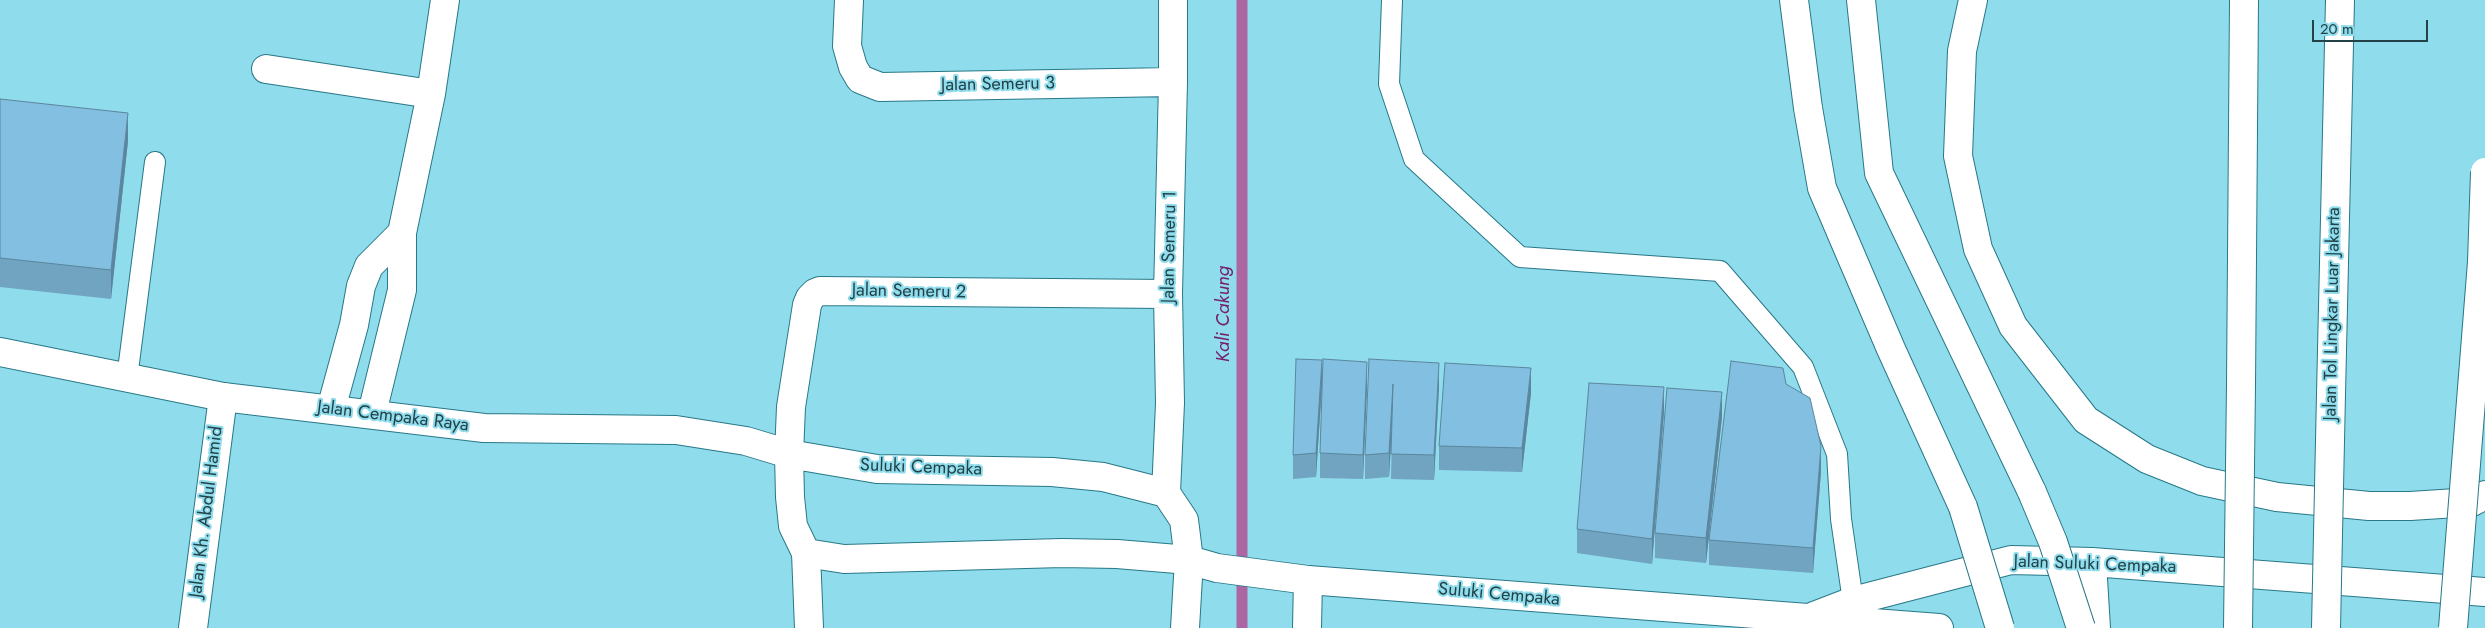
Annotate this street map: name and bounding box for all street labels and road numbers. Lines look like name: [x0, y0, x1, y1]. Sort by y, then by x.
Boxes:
street label: Jalan Semeru 3: [941, 73, 1055, 97]
street label: Jalan Semeru 1: [1158, 191, 1182, 303]
street label: Jalan Tol Lingkar Luar Jakarta: [2320, 207, 2346, 421]
street label: Jalan Semeru 2: [852, 280, 966, 304]
street label: Jalan Cempaka Raya: [316, 397, 470, 437]
street label: Jalan Kh. Abdul Hamid: [186, 425, 228, 599]
street label: Suluki Cempaka: [860, 455, 982, 481]
street label: Jalan Suluki Cempaka: [2013, 551, 2177, 579]
street label: Suluki Cempaka: [1437, 579, 1561, 611]

